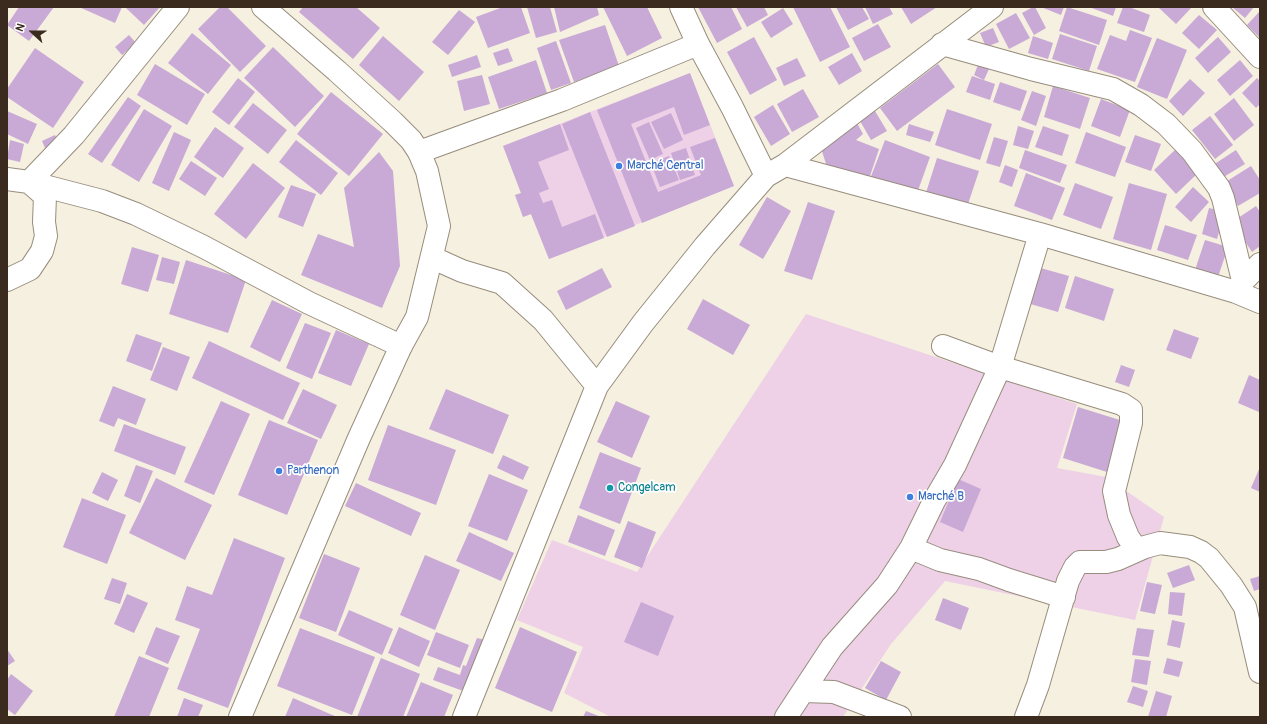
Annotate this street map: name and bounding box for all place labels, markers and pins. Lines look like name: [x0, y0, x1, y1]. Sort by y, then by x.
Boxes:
place label: Marché Central: [627, 159, 704, 173]
marker: Marché Central: [614, 161, 624, 171]
place label: Parthenon: [287, 464, 339, 478]
marker: Parthenon: [274, 466, 284, 476]
place label: Congelcam: [618, 481, 676, 495]
marker: Congelcam: [605, 483, 615, 493]
place label: Marché B: [918, 490, 964, 504]
marker: Marché B: [905, 492, 915, 502]

